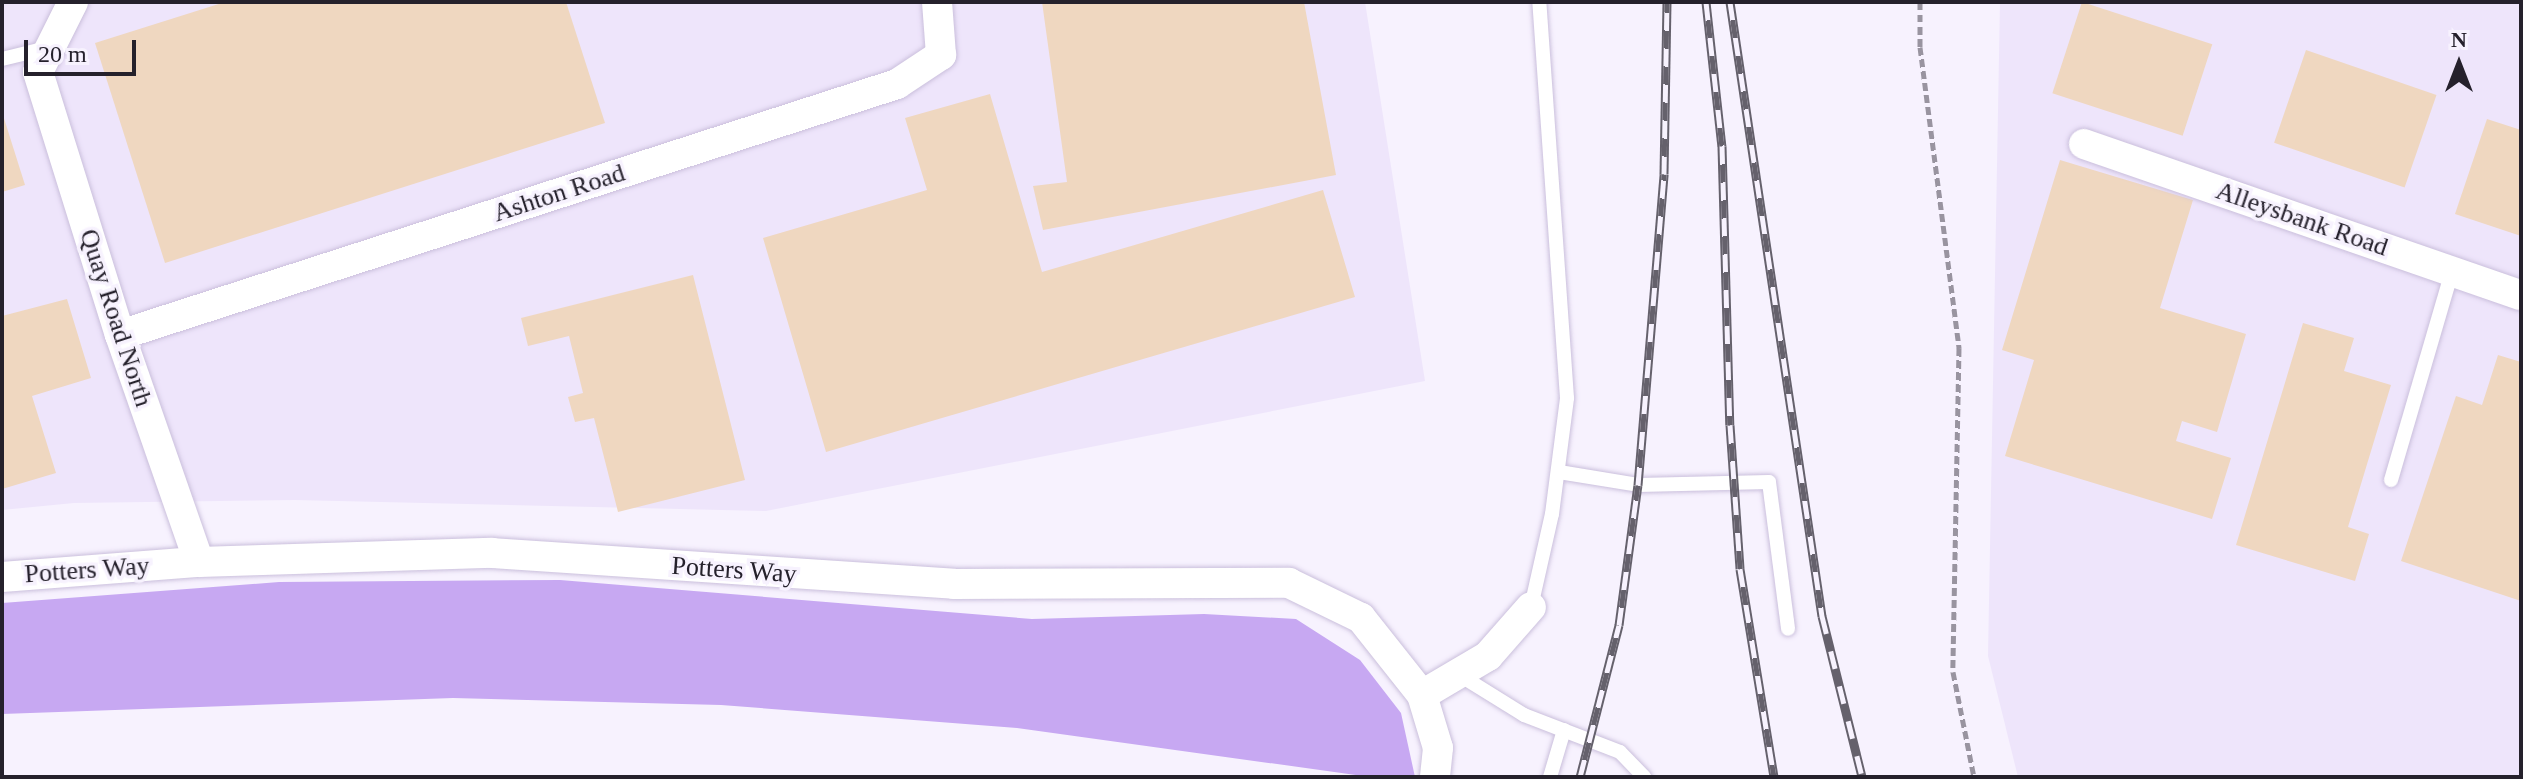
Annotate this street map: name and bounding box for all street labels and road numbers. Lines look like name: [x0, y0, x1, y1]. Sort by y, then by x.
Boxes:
street label: Ashton Road: [489, 157, 629, 229]
street label: Alleysbank Road: [2212, 175, 2392, 263]
street label: Quay Road North: [73, 225, 159, 411]
street label: Potters Way: [23, 550, 151, 590]
street label: Potters Way: [670, 550, 798, 590]

